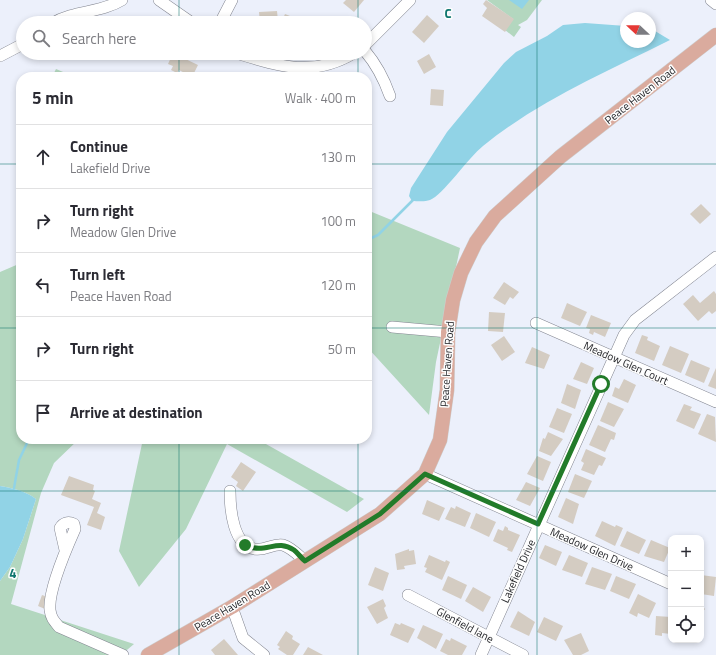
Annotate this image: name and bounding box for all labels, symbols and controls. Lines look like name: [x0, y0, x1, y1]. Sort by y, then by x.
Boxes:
text: C: [444, 3, 452, 23]
north arrow: [620, 12, 656, 48]
search box: [16, 16, 372, 60]
icon: search: [30, 27, 52, 49]
text: Search here: [62, 27, 136, 50]
street label: Peace Haven Road: [601, 62, 679, 128]
text: 5 min: [32, 85, 73, 111]
text: Walk · 400 m: [285, 88, 356, 108]
text: Continue: [70, 135, 128, 158]
icon: ahead: [32, 146, 54, 168]
text: 130 m: [320, 147, 356, 167]
text: Lakefield Drive: [70, 158, 150, 178]
text: Turn right: [70, 199, 134, 222]
icon: right: [32, 210, 54, 232]
text: 100 m: [320, 211, 356, 231]
text: Meadow Glen Drive: [70, 222, 176, 242]
text: Turn left: [70, 263, 125, 286]
icon: left: [32, 274, 54, 296]
text: 120 m: [320, 275, 356, 295]
text: Peace Haven Road: [70, 286, 172, 306]
street label: Peace Haven Road: [436, 320, 458, 407]
text: Turn right: [70, 337, 134, 360]
street label: Meadow Glen Court: [581, 337, 671, 389]
icon: right: [32, 338, 54, 360]
text: 50 m: [328, 339, 356, 359]
route start: [592, 375, 610, 393]
text: Arrive at destination: [70, 401, 203, 424]
icon: arrive: [32, 402, 54, 424]
street label: Meadow Glen Drive: [548, 523, 637, 575]
map controls: [668, 535, 704, 643]
button: +: [668, 535, 704, 571]
route end: [236, 536, 254, 554]
street label: Lakefield Drive: [497, 536, 539, 605]
text: 4: [9, 563, 17, 583]
button: −: [668, 571, 704, 607]
street label: Peace Haven Road: [191, 577, 273, 635]
street label: Glenfield lane: [434, 603, 497, 647]
button: locate: [668, 607, 704, 643]

